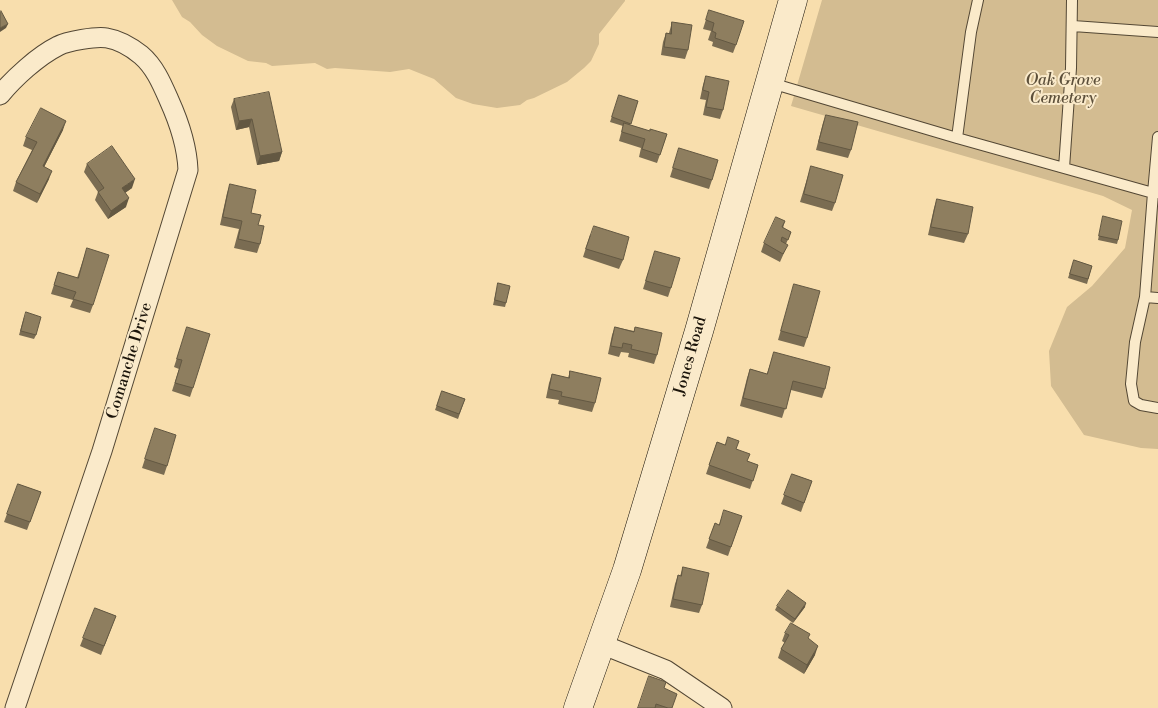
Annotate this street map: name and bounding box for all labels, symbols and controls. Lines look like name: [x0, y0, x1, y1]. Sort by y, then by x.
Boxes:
park label: Oak Grove Cemetery: [1025, 71, 1101, 109]
street label: Comanche Drive: [103, 300, 157, 422]
street label: Jones Road: [671, 314, 711, 398]

